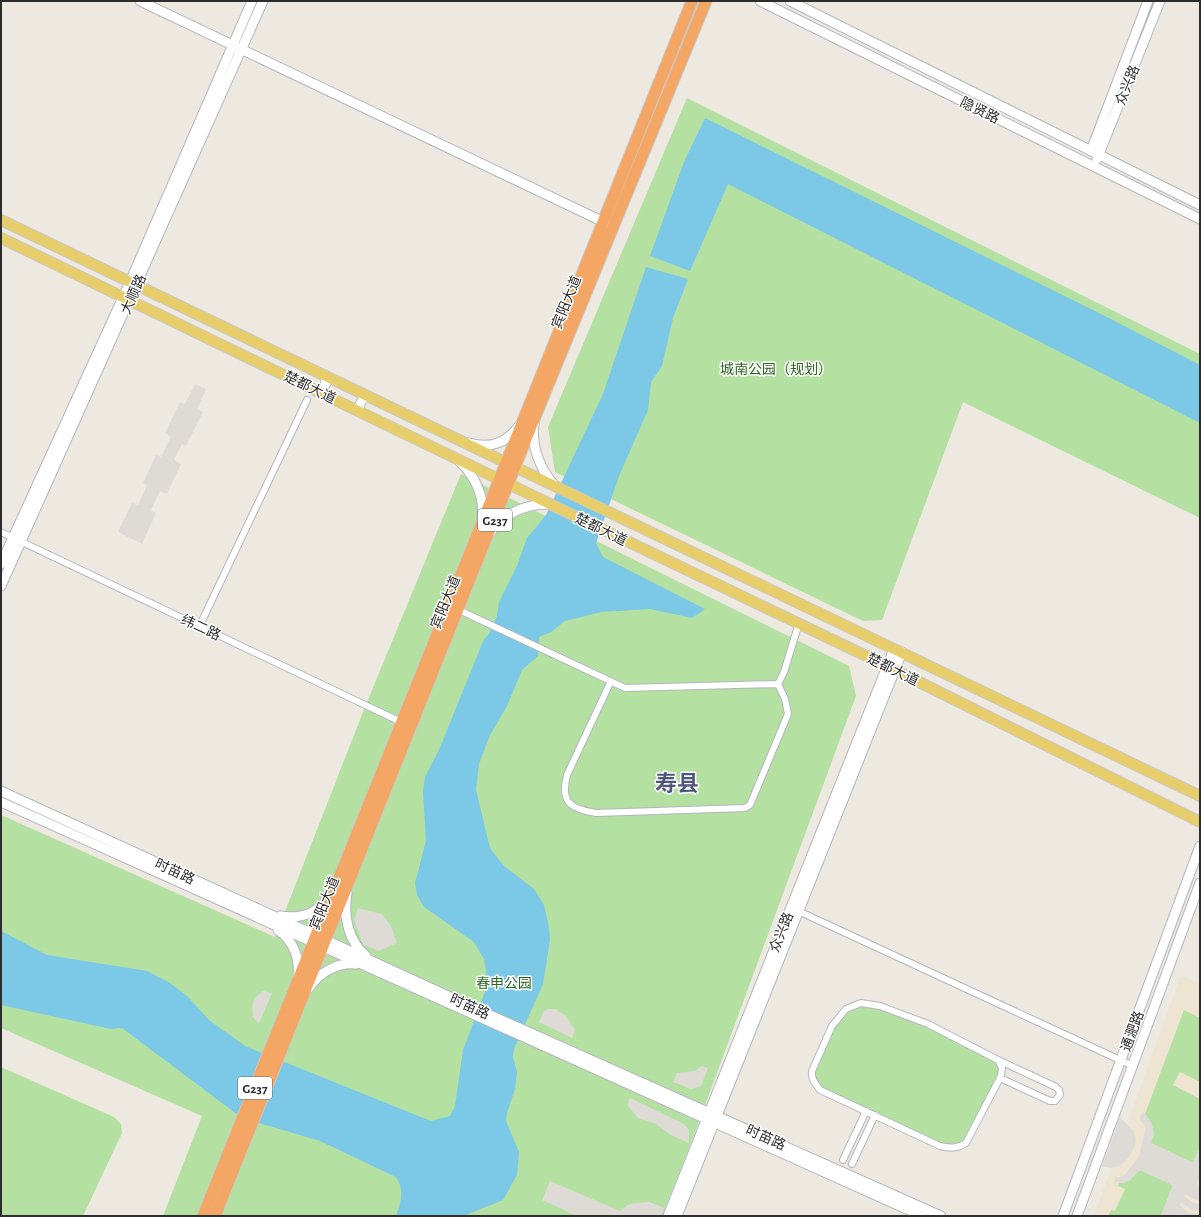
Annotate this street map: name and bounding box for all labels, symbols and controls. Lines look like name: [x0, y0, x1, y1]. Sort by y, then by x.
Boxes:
street label: 众兴路: [1113, 63, 1142, 107]
street label: 隐贤路: [958, 95, 1002, 126]
street label: 大顺路: [118, 272, 149, 316]
street label: 宾阳大道: [549, 273, 584, 331]
park label: 城南公园（规划）: [720, 362, 832, 377]
street label: 楚都大道: [281, 368, 338, 406]
road number: G237: [478, 509, 512, 531]
street label: 楚都大道: [572, 510, 629, 548]
street label: 宾阳大道: [428, 573, 463, 631]
street label: 纬二路: [179, 612, 223, 643]
street label: 楚都大道: [864, 650, 921, 688]
district label: 寿县: [655, 771, 699, 795]
street label: 时苗路: [153, 856, 197, 887]
street label: 宾阳大道: [307, 874, 342, 932]
street label: 众兴路: [767, 910, 796, 954]
park label: 春申公园: [476, 976, 532, 991]
street label: 时苗路: [448, 991, 492, 1022]
street label: 通淝路: [1118, 1009, 1147, 1053]
road number: G237: [238, 1077, 272, 1099]
street label: 时苗路: [744, 1122, 788, 1153]

